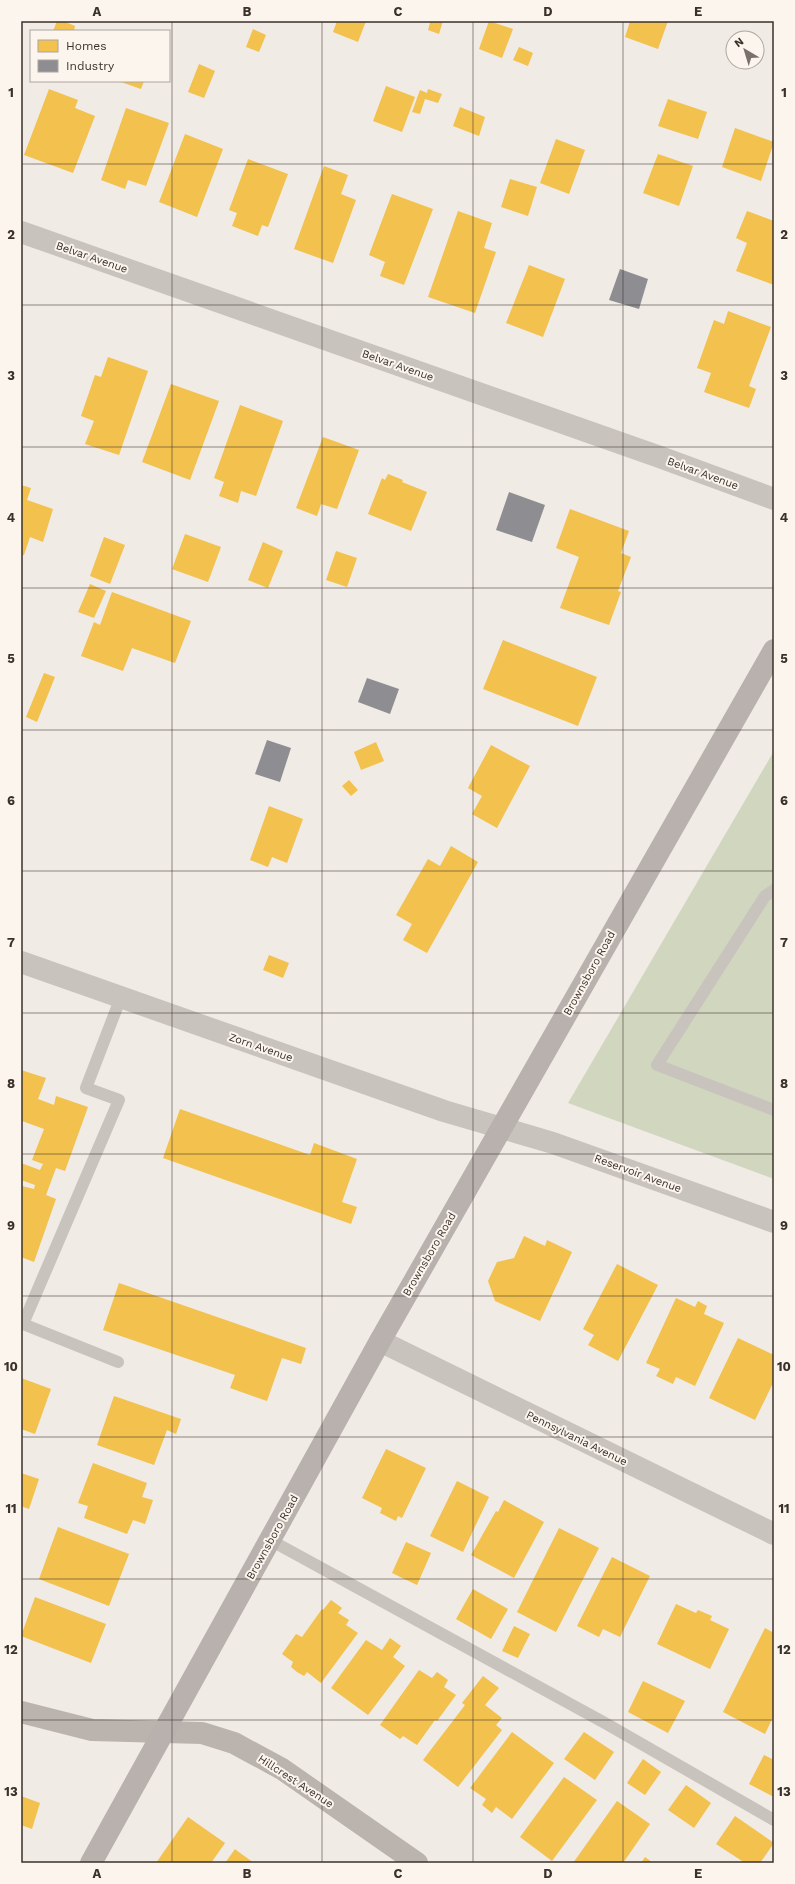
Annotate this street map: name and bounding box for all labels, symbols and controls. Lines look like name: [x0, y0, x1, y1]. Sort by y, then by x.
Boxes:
text: A: [93, 4, 102, 19]
text: B: [243, 4, 252, 19]
text: C: [394, 4, 403, 19]
text: D: [543, 4, 553, 19]
text: E: [694, 4, 702, 19]
legend: [30, 30, 170, 82]
north arrow: [725, 30, 765, 70]
text: N: [732, 35, 746, 50]
text: Homes: [66, 39, 107, 53]
text: Industry: [66, 59, 115, 73]
text: 1: [8, 85, 14, 100]
text: 1: [781, 85, 787, 100]
text: 2: [7, 227, 15, 242]
text: 2: [780, 227, 788, 242]
street label: Belvar Avenue: [54, 239, 129, 276]
street label: Belvar Avenue: [360, 347, 435, 384]
text: 3: [7, 368, 15, 383]
text: 3: [780, 368, 788, 383]
street label: Belvar Avenue: [665, 455, 740, 492]
text: 4: [7, 510, 16, 525]
text: 4: [780, 510, 789, 525]
text: 5: [7, 651, 15, 666]
text: 5: [780, 651, 788, 666]
text: 6: [7, 793, 15, 808]
text: 6: [780, 793, 788, 808]
street label: Brownsboro Road: [561, 929, 618, 1018]
text: 7: [7, 935, 15, 950]
text: 7: [780, 935, 788, 950]
street label: Zorn Avenue: [227, 1030, 295, 1064]
text: 8: [7, 1076, 15, 1091]
text: 8: [780, 1076, 788, 1091]
street label: Reservoir Avenue: [592, 1152, 683, 1195]
street label: Brownsboro Road: [400, 1210, 459, 1299]
text: 9: [7, 1218, 15, 1233]
text: 9: [780, 1218, 788, 1233]
text: 10: [4, 1359, 18, 1374]
text: 10: [777, 1359, 791, 1374]
street label: Pennsylvania Avenue: [524, 1408, 629, 1469]
street label: Brownsboro Road: [244, 1493, 301, 1582]
text: 11: [5, 1501, 17, 1516]
text: 11: [778, 1501, 790, 1516]
text: 12: [4, 1642, 18, 1657]
text: 12: [777, 1642, 791, 1657]
street label: Hillcrest Avenue: [256, 1752, 336, 1811]
text: 13: [4, 1784, 18, 1799]
text: 13: [777, 1784, 791, 1799]
text: A: [93, 1866, 102, 1881]
text: B: [243, 1866, 252, 1881]
text: C: [394, 1866, 403, 1881]
text: D: [543, 1866, 553, 1881]
text: E: [694, 1866, 702, 1881]

